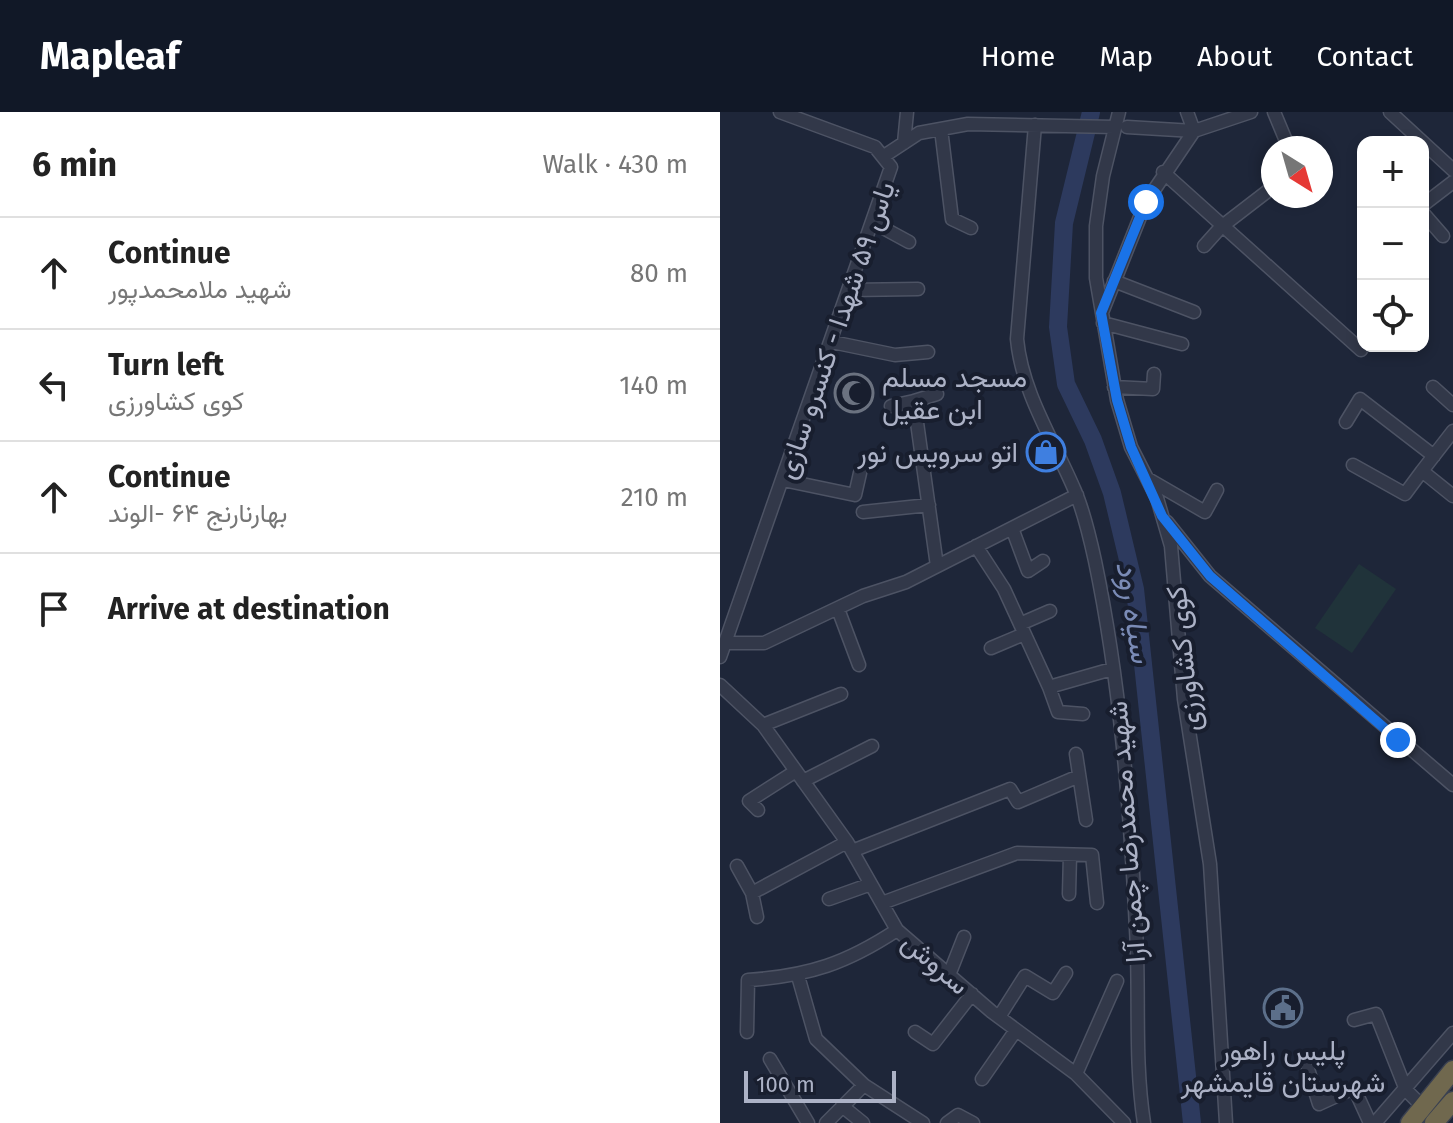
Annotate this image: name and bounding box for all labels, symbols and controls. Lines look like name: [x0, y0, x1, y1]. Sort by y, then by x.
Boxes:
text: Mapleaf: [40, 33, 179, 79]
text: Home: [981, 40, 1055, 73]
text: Map: [1099, 40, 1153, 73]
text: About: [1197, 40, 1272, 73]
text: Contact: [1316, 40, 1413, 73]
north arrow: [1261, 136, 1333, 208]
map controls: [1357, 136, 1429, 352]
button: +: [1357, 136, 1429, 208]
text: 6 min: [32, 144, 117, 185]
text: Walk · 430 m: [542, 149, 688, 180]
street label: یاس ۵۹ شهدا - کنسرو سازی: [769, 177, 903, 483]
route start: [1128, 184, 1164, 220]
button: −: [1357, 208, 1429, 280]
text: Continue: [108, 235, 231, 271]
icon: ahead: [32, 251, 76, 295]
text: 80 m: [630, 258, 688, 289]
text: شهید ملامحمدپور: [108, 274, 291, 305]
button: locate: [1357, 280, 1429, 352]
text: Turn left: [108, 347, 224, 383]
place label: مسجد مسلم ابن عقیل: [882, 361, 1027, 426]
icon: left: [32, 363, 76, 407]
text: 140 m: [619, 370, 688, 401]
mosque icon: مسجد مسلم ابن عقیل: [833, 372, 875, 414]
text: کوی کشاورزی: [108, 386, 244, 417]
shop icon: اتو سرویس نور: [1025, 431, 1067, 473]
place label: اتو سرویس نور: [856, 436, 1018, 470]
text: Continue: [108, 459, 231, 495]
icon: ahead: [32, 475, 76, 519]
text: 210 m: [621, 482, 688, 513]
text: بهارنارنج ۶۴ -الوند: [108, 498, 287, 529]
water label: سیاه رود: [1108, 559, 1160, 666]
street label: کوی کشاورزی: [1159, 584, 1209, 733]
icon: arrive: [32, 587, 76, 631]
text: Arrive at destination: [108, 591, 390, 627]
street label: شهید محمدرضا چمن آرا: [1101, 700, 1154, 964]
route end: [1380, 722, 1416, 758]
street label: سروش: [895, 925, 976, 1002]
public building icon: پلیس راهور شهرستان قایمشهر: [1262, 987, 1304, 1029]
place label: پلیس راهور شهرستان قایمشهر: [1180, 1034, 1385, 1100]
scale bar: [744, 1067, 896, 1103]
text: 100 m: [756, 1071, 815, 1098]

